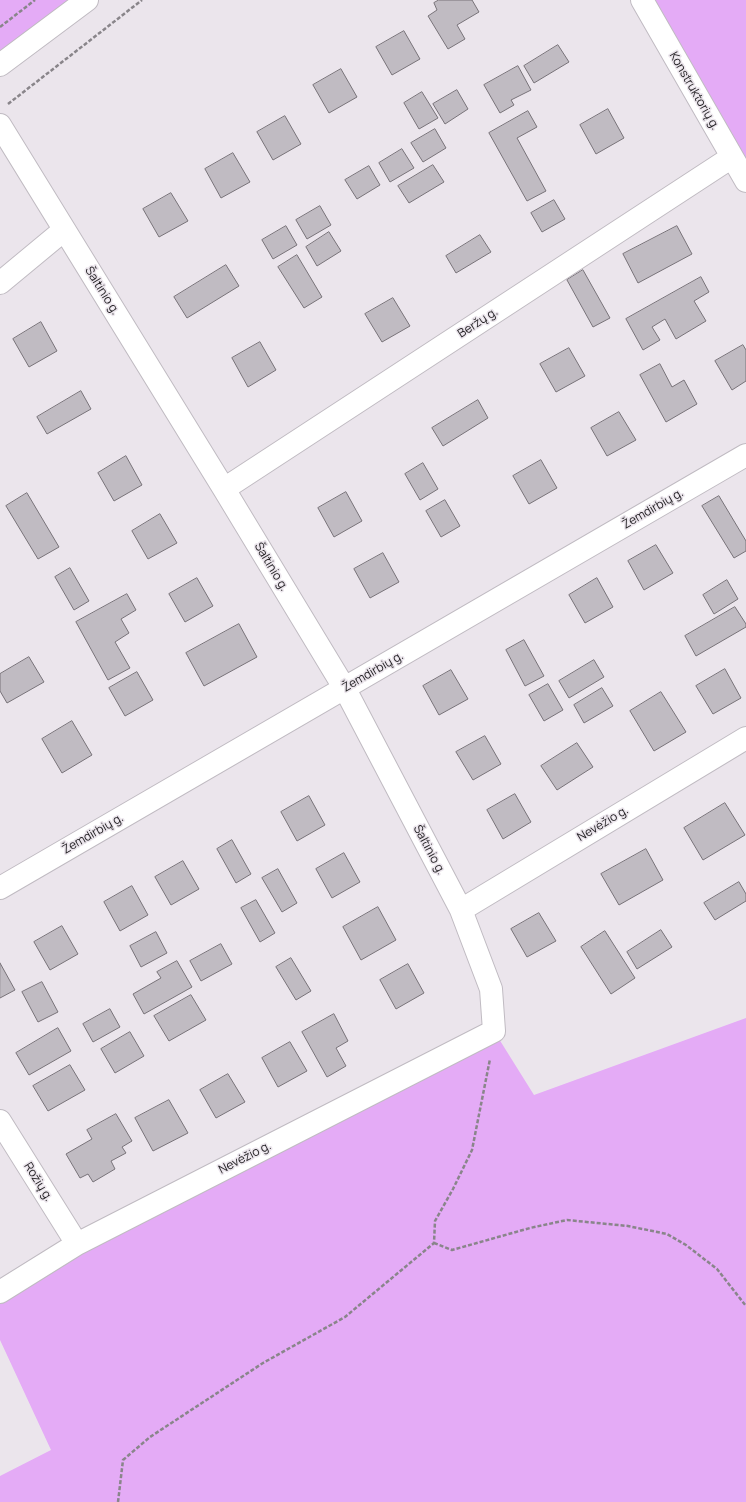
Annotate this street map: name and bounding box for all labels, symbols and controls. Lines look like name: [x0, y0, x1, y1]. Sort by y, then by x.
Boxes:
street label: Konstruktorių g.: [666, 49, 722, 133]
street label: Šaltinio g.: [82, 264, 122, 318]
street label: Beržų g.: [455, 305, 501, 341]
street label: Žemdirbių g.: [620, 486, 686, 532]
street label: Šaltinio g.: [251, 540, 291, 594]
street label: Žemdirbių g.: [340, 649, 406, 695]
street label: Nevėžio g.: [575, 803, 631, 845]
street label: Žemdirbių g.: [60, 811, 126, 857]
street label: Šaltinio g.: [410, 823, 448, 877]
street label: Nevėžio g.: [216, 1139, 274, 1177]
street label: Rožių g.: [20, 1160, 56, 1204]

